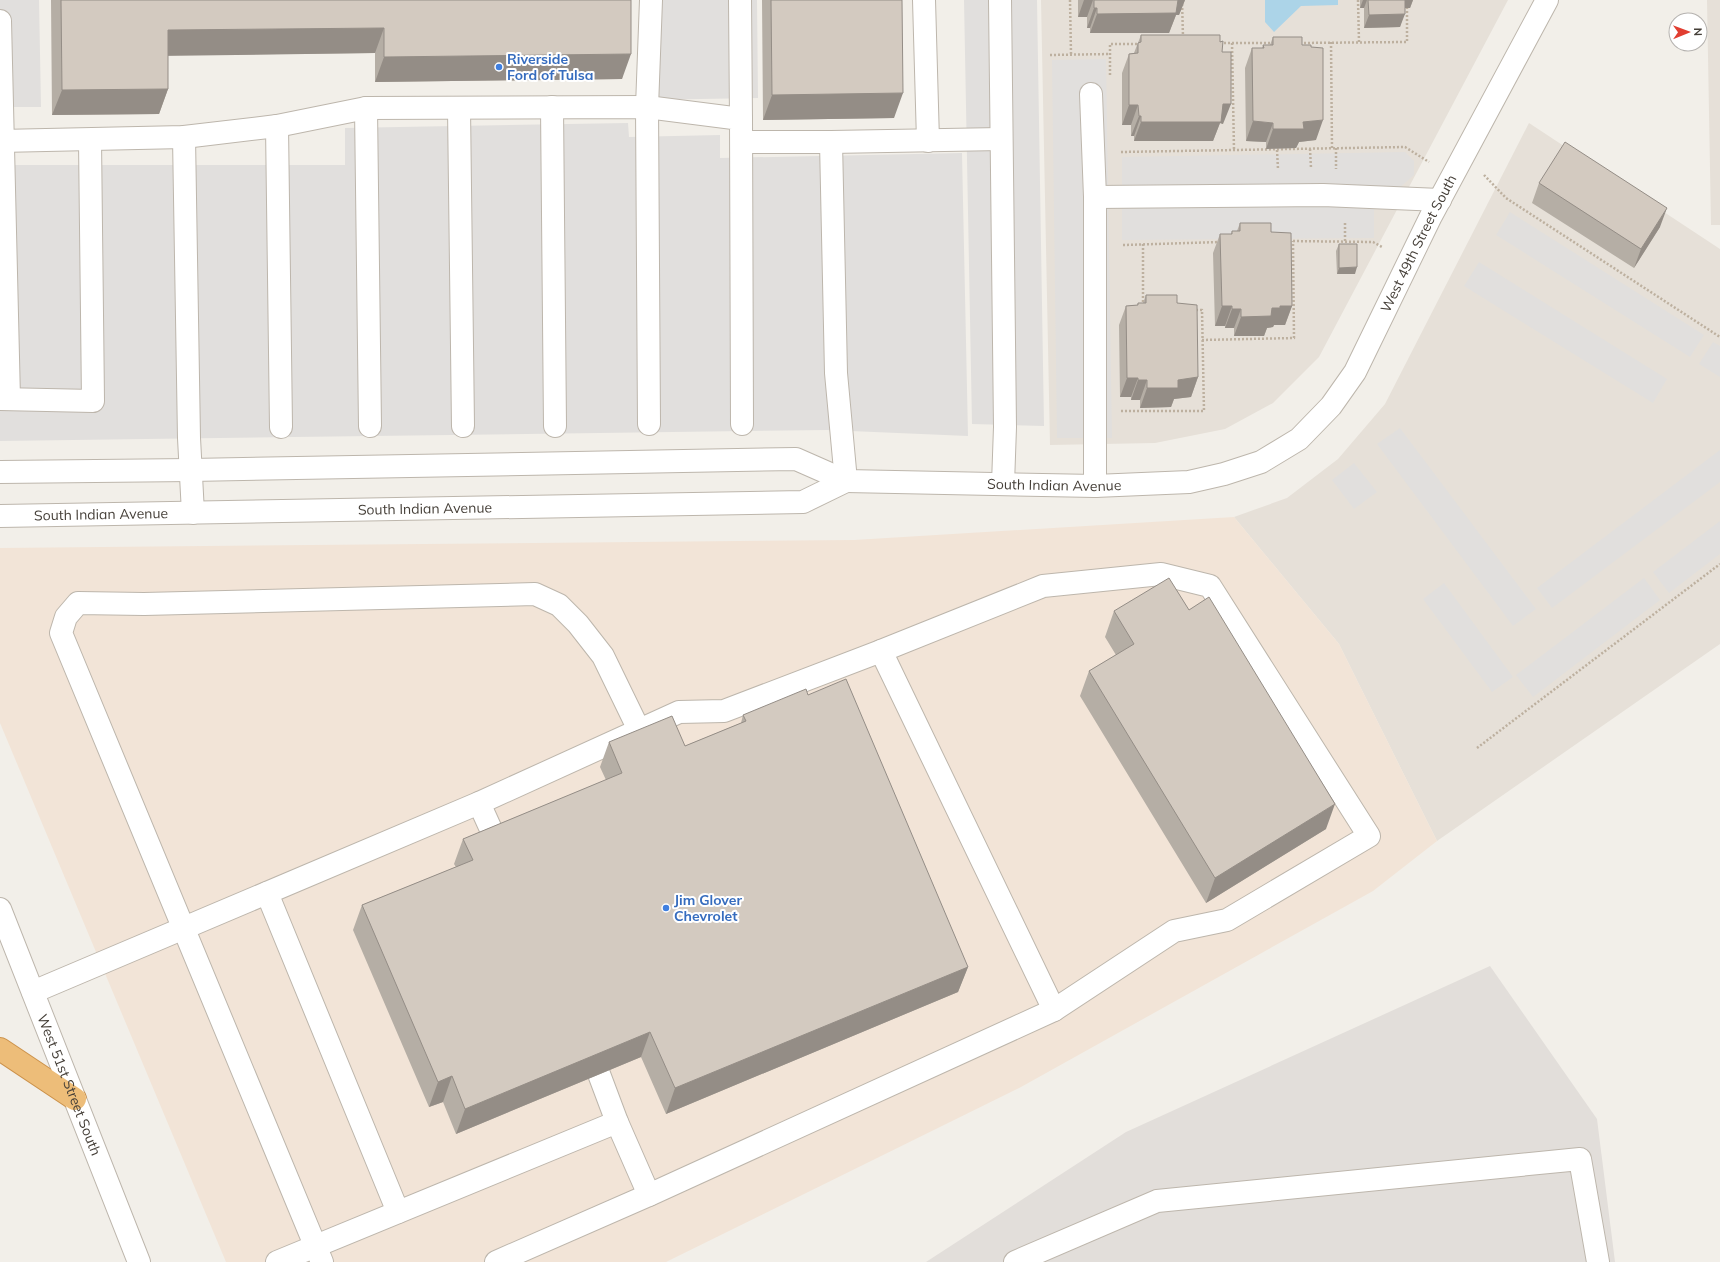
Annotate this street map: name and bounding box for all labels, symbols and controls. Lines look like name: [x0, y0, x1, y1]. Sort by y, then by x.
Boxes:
north arrow: [1668, 12, 1708, 52]
text: N: [1691, 28, 1705, 36]
place label: Riverside Ford of Tulsa: [507, 50, 593, 84]
marker: Riverside Ford of Tulsa: [494, 62, 504, 72]
street label: West 49th Street South: [1376, 171, 1461, 315]
street label: South Indian Avenue: [987, 475, 1122, 495]
street label: South Indian Avenue: [358, 498, 492, 519]
street label: South Indian Avenue: [34, 504, 168, 524]
place label: Jim Glover Chevrolet: [674, 891, 742, 925]
marker: Jim Glover Chevrolet: [661, 903, 671, 913]
street label: West 51st Street South: [33, 1012, 105, 1158]

